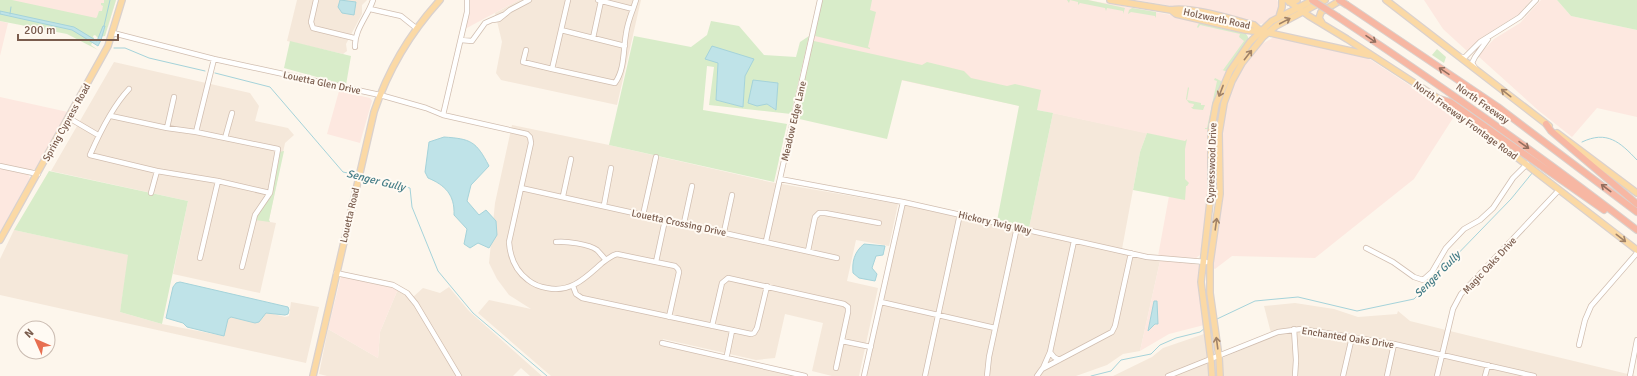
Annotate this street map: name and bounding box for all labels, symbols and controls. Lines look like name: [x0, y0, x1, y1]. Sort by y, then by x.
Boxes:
street label: Holzwarth Road: [1182, 6, 1251, 32]
scale bar: [18, 16, 118, 42]
one-way arrow: [1279, 17, 1291, 25]
text: 200 m: [24, 23, 56, 38]
one-way arrow: [1365, 35, 1376, 43]
one-way arrow: [1244, 50, 1253, 61]
one-way arrow: [1439, 67, 1450, 75]
street label: Louetta Glen Drive: [282, 69, 362, 97]
street label: North Freeway Frontage Road: [1411, 79, 1520, 163]
street label: Meadow Edge Lane: [779, 80, 809, 162]
street label: Spring Cypress Road: [40, 81, 93, 164]
street label: North Freeway: [1454, 81, 1512, 127]
one-way arrow: [1216, 84, 1224, 96]
one-way arrow: [1500, 88, 1511, 97]
street label: Cypresswood Drive: [1205, 123, 1219, 204]
one-way arrow: [1518, 140, 1529, 149]
water label: Senger Gully: [345, 167, 408, 194]
one-way arrow: [1601, 184, 1612, 192]
street label: Louetta Road: [338, 186, 362, 244]
street label: Louetta Crossing Drive: [630, 207, 727, 239]
street label: Hickory Twig Way: [957, 209, 1033, 237]
one-way arrow: [1212, 218, 1220, 231]
one-way arrow: [1616, 233, 1627, 242]
street label: Magic Oaks Drive: [1460, 235, 1519, 297]
water label: Senger Gully: [1412, 247, 1464, 300]
north arrow: [16, 320, 56, 360]
street label: Enchanted Oaks Drive: [1301, 325, 1395, 351]
text: N: [22, 326, 37, 341]
one-way arrow: [1213, 337, 1221, 350]

